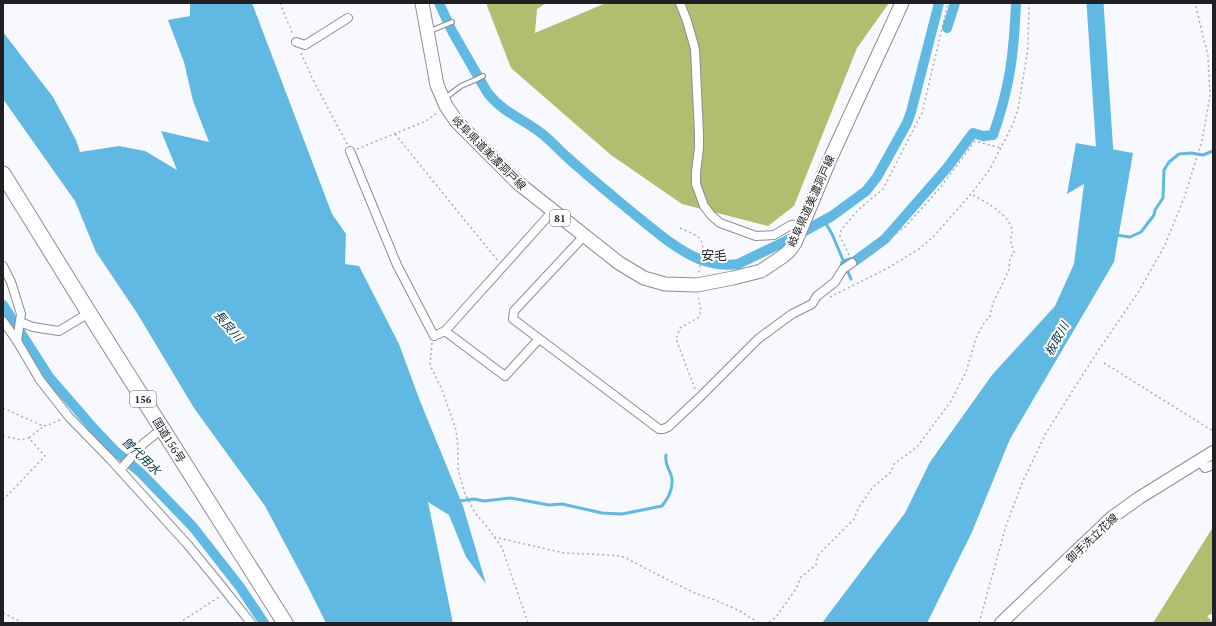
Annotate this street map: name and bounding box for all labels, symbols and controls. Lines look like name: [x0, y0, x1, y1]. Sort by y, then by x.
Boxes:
street label: 岐阜県道美濃洞戸線: [449, 113, 529, 193]
street label: 岐阜県道美濃洞戸線: [784, 153, 838, 249]
road number: 81: [550, 210, 570, 226]
district label: 安毛: [701, 246, 727, 264]
water label: 長良川: [211, 307, 247, 346]
water label: 板取川: [1041, 318, 1073, 358]
road number: 156: [130, 391, 156, 407]
street label: 国道156号: [150, 415, 188, 465]
water label: 曽代用水: [119, 434, 165, 479]
street label: 御手洗立花線: [1062, 510, 1121, 566]

